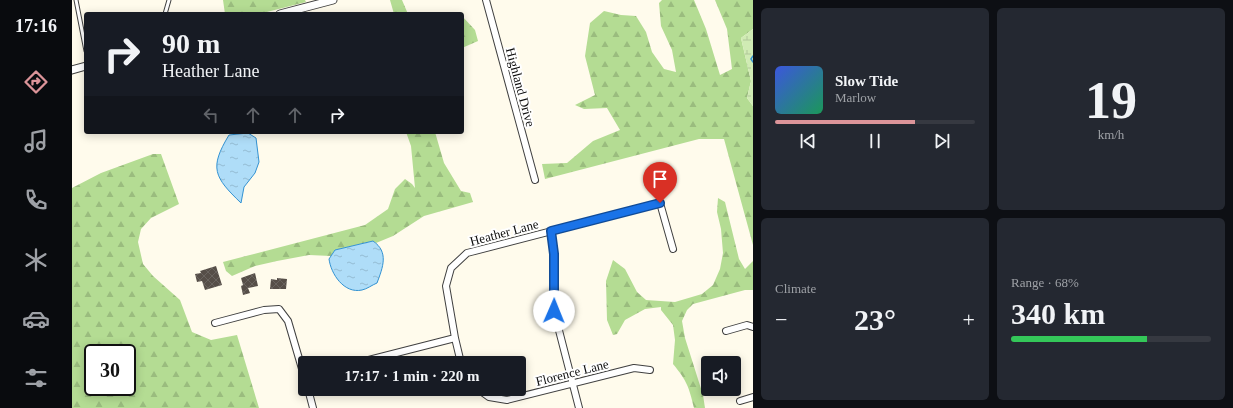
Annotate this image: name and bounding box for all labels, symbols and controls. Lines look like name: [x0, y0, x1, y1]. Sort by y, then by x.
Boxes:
text: 17:16: [15, 16, 57, 36]
icon: right: [96, 28, 148, 80]
text: 90 m: [162, 28, 220, 59]
street label: Highland Drive: [503, 46, 538, 129]
text: Heather Lane: [162, 61, 259, 81]
icon: directions: [22, 68, 50, 96]
text: 19: [1085, 72, 1137, 129]
text: Slow Tide: [835, 73, 898, 89]
text: Marlow: [835, 90, 876, 105]
icon: left: [200, 104, 222, 126]
icon: ahead: [242, 104, 264, 126]
icon: ahead: [284, 104, 306, 126]
icon: right: [326, 104, 348, 126]
icon: music: [22, 127, 50, 155]
text: km/h: [1098, 127, 1124, 142]
icon: previous: [797, 130, 819, 152]
icon: pause: [864, 130, 886, 152]
icon: next: [931, 130, 953, 152]
pin: [643, 162, 677, 203]
icon: arrive: [649, 168, 671, 190]
icon: phone: [22, 186, 50, 214]
street label: Heather Lane: [468, 216, 540, 249]
icon: climate: [22, 246, 50, 274]
text: Range · 68%: [1011, 275, 1079, 290]
text: Climate: [775, 281, 816, 296]
position arrow: [533, 290, 575, 332]
text: 340 km: [1011, 297, 1105, 330]
text: 23°: [854, 303, 896, 336]
icon: car: [22, 305, 50, 333]
text: −: [775, 307, 787, 332]
text: +: [963, 307, 975, 332]
speed limit sign: 30: [84, 344, 136, 396]
street label: Florence Lane: [534, 356, 610, 389]
map controls: [701, 356, 741, 396]
button: sound: [701, 356, 741, 396]
icon: filters: [22, 364, 50, 392]
text: 17:17 · 1 min · 220 m: [345, 368, 480, 384]

